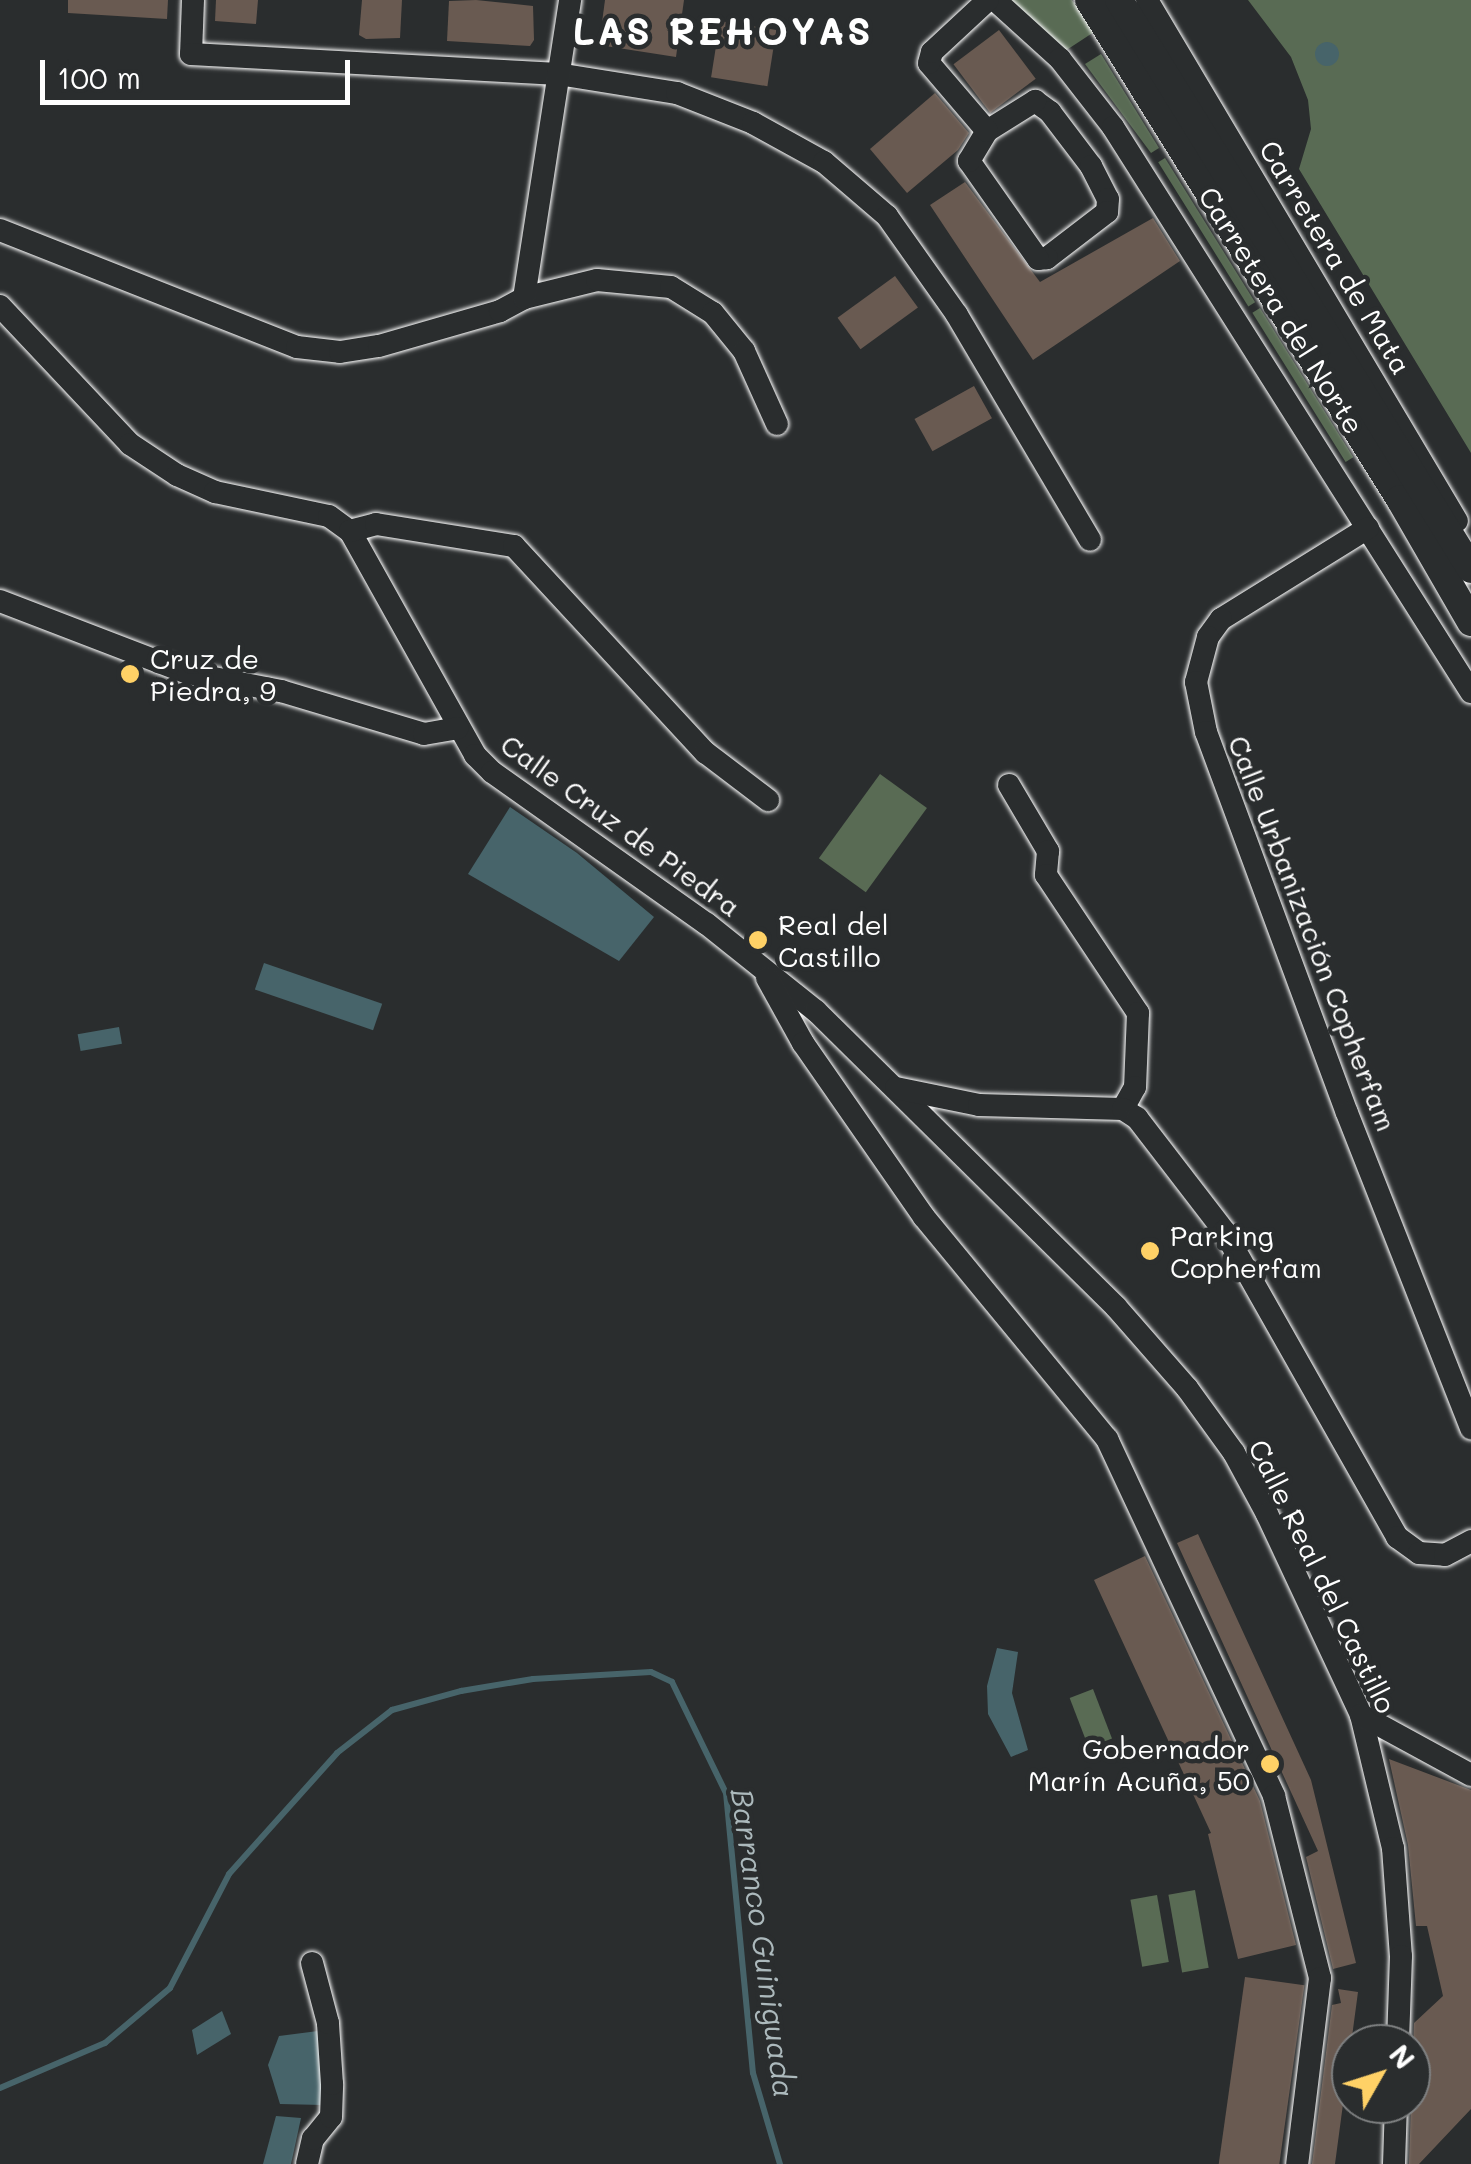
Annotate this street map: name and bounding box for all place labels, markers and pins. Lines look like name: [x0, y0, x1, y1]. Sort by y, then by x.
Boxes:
place label: Cruz de Piedra, 9: [150, 641, 276, 707]
marker: Cruz de Piedra, 9: [119, 663, 141, 685]
place label: Real del Castillo: [778, 907, 889, 973]
marker: Real del Castillo: [747, 929, 769, 951]
place label: Parking Copherfam: [1170, 1218, 1322, 1284]
marker: Parking Copherfam: [1139, 1240, 1161, 1262]
place label: Gobernador Marín Acuña, 50: [1028, 1731, 1250, 1797]
marker: Gobernador Marín Acuña, 50: [1259, 1753, 1281, 1775]

